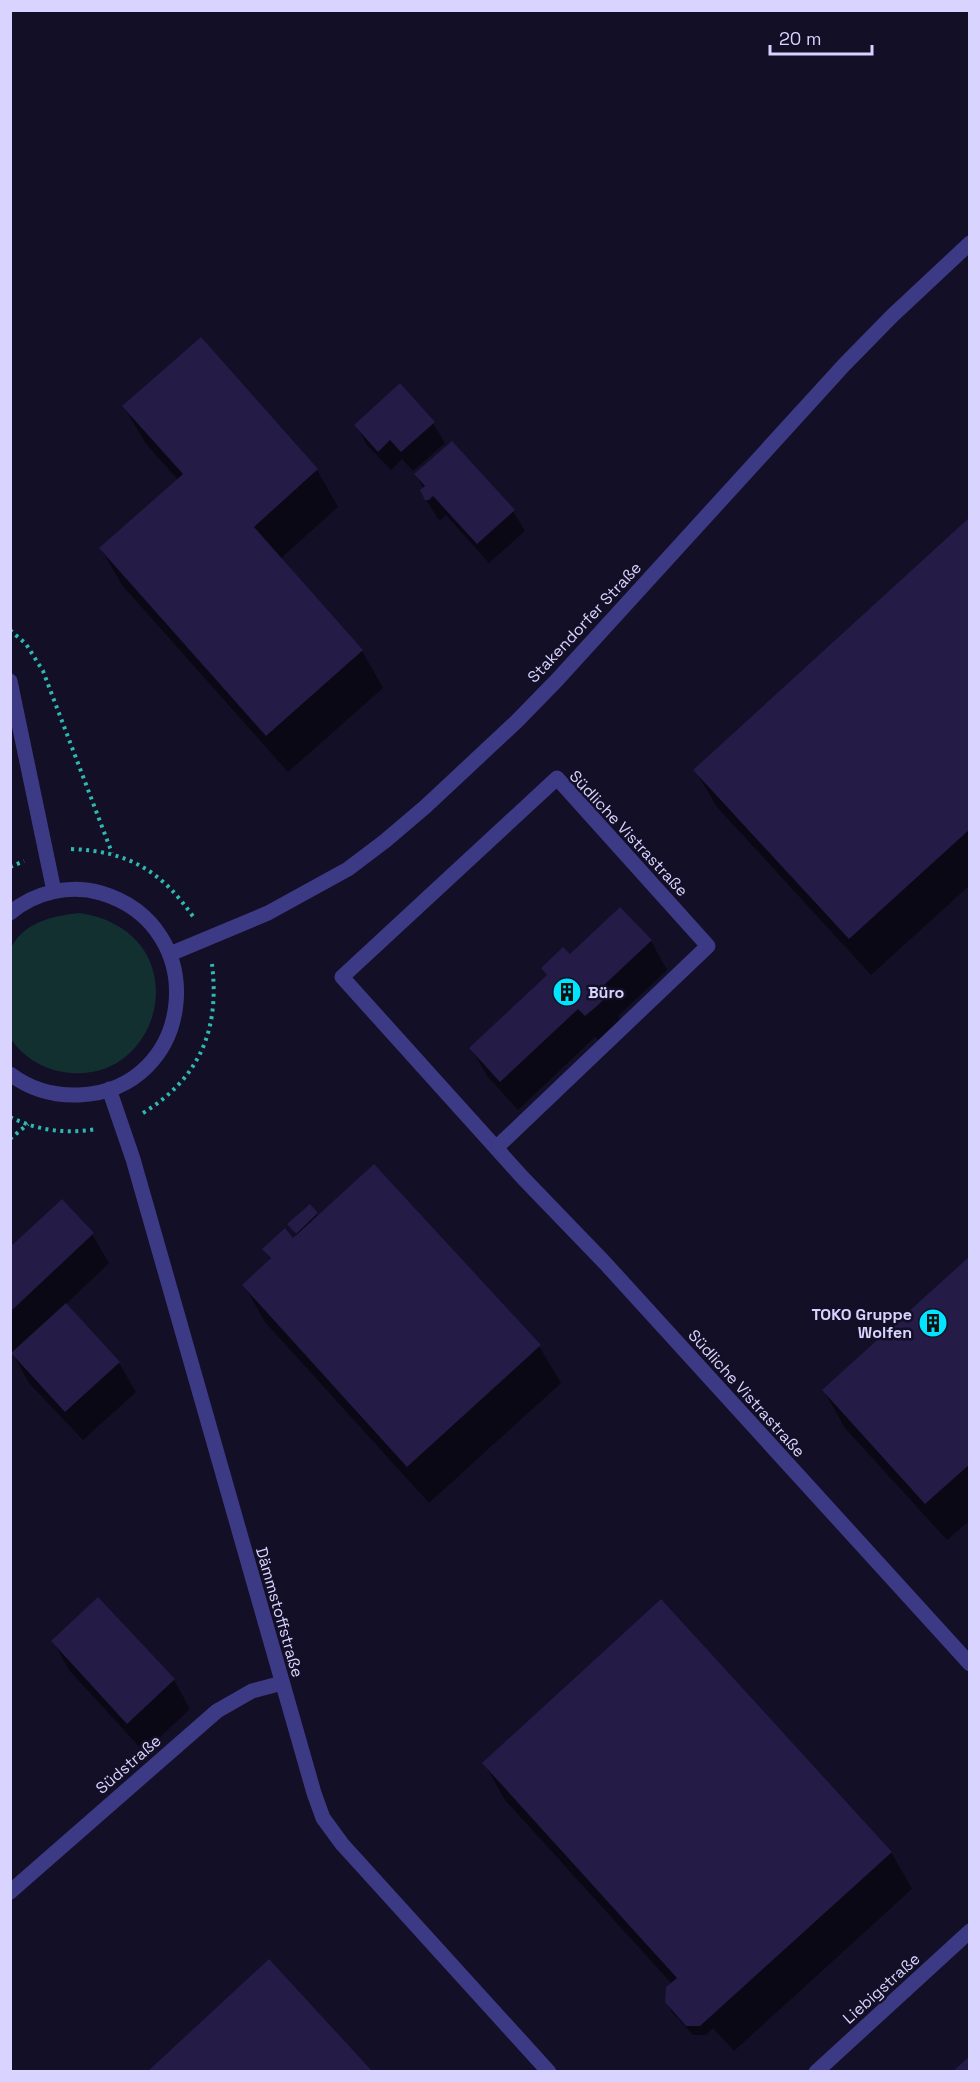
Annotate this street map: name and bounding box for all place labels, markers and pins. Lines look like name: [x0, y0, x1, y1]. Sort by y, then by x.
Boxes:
building icon: Büro: [551, 976, 583, 1008]
place label: Büro: [588, 982, 625, 1003]
place label: TOKO Gruppe Wolfen: [811, 1304, 912, 1343]
building icon: TOKO Gruppe Wolfen: [917, 1307, 949, 1339]

